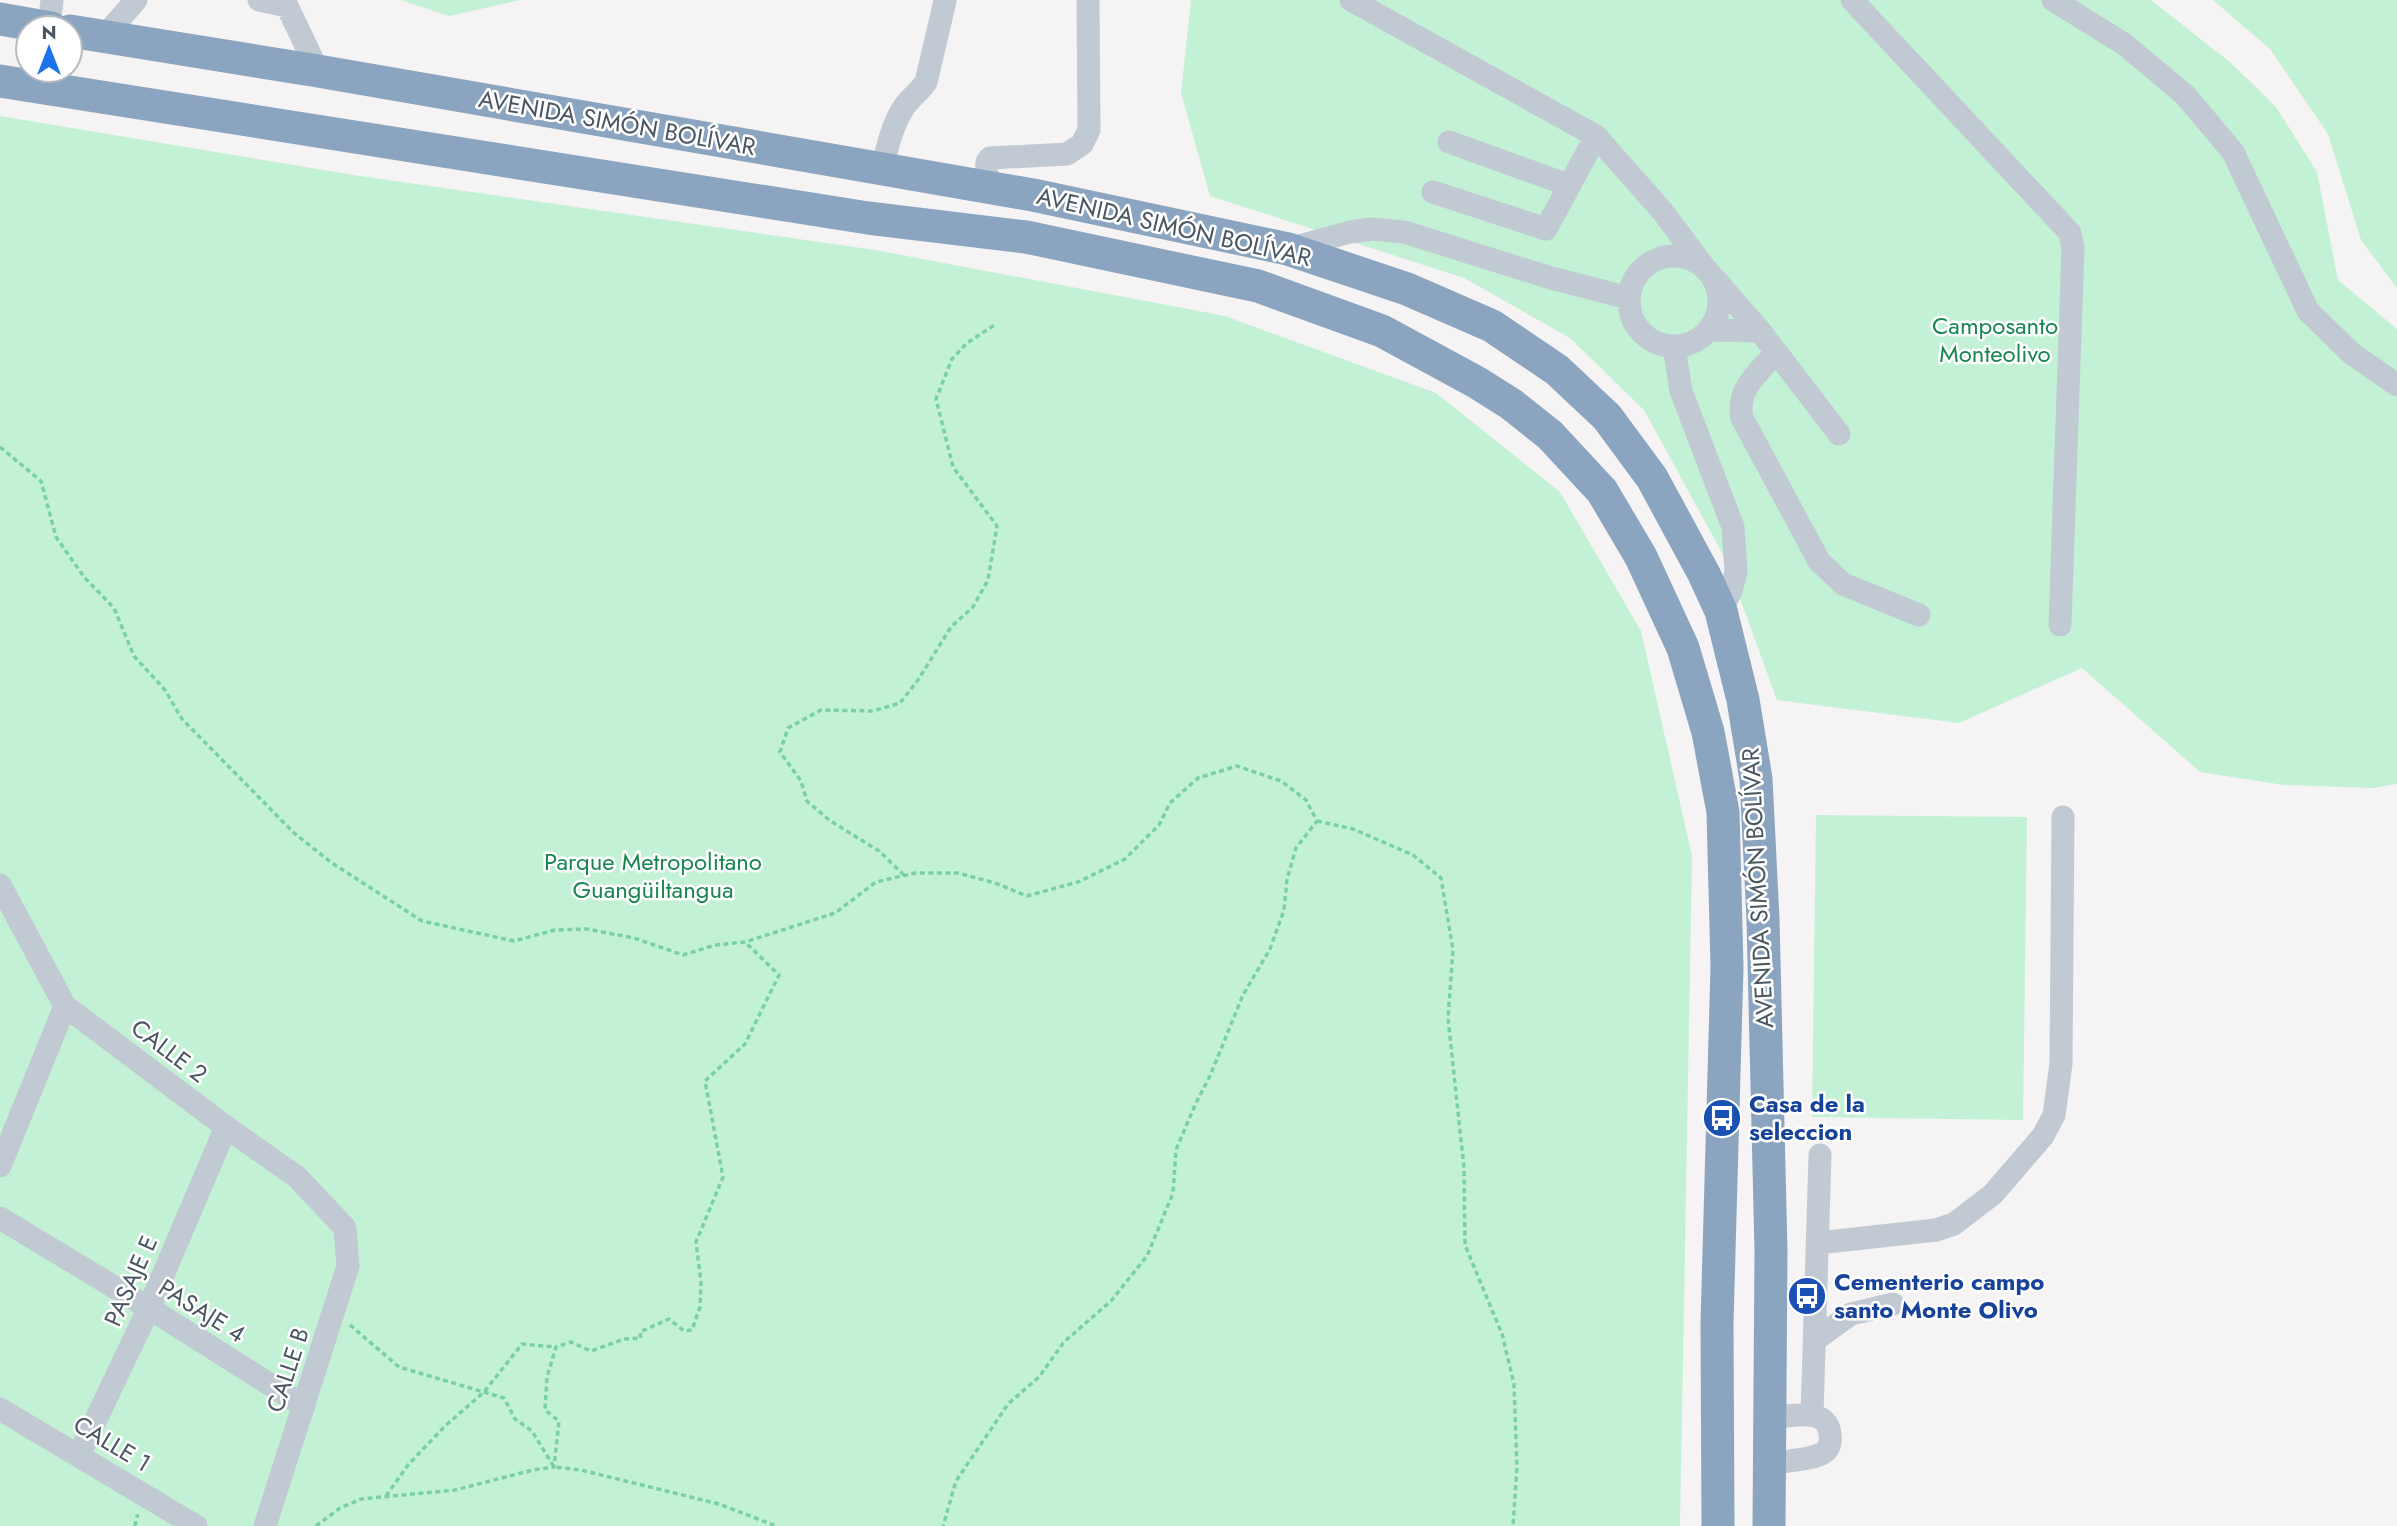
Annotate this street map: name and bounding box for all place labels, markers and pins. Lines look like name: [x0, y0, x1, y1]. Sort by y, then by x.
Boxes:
place label: Casa de la seleccion: [1749, 1086, 1865, 1149]
bus stop icon: Casa de la seleccion: [1701, 1097, 1743, 1139]
place label: Cementerio campo santo Monte Olivo: [1834, 1264, 2044, 1327]
bus stop icon: Cementerio campo santo Monte Olivo: [1786, 1275, 1828, 1317]

